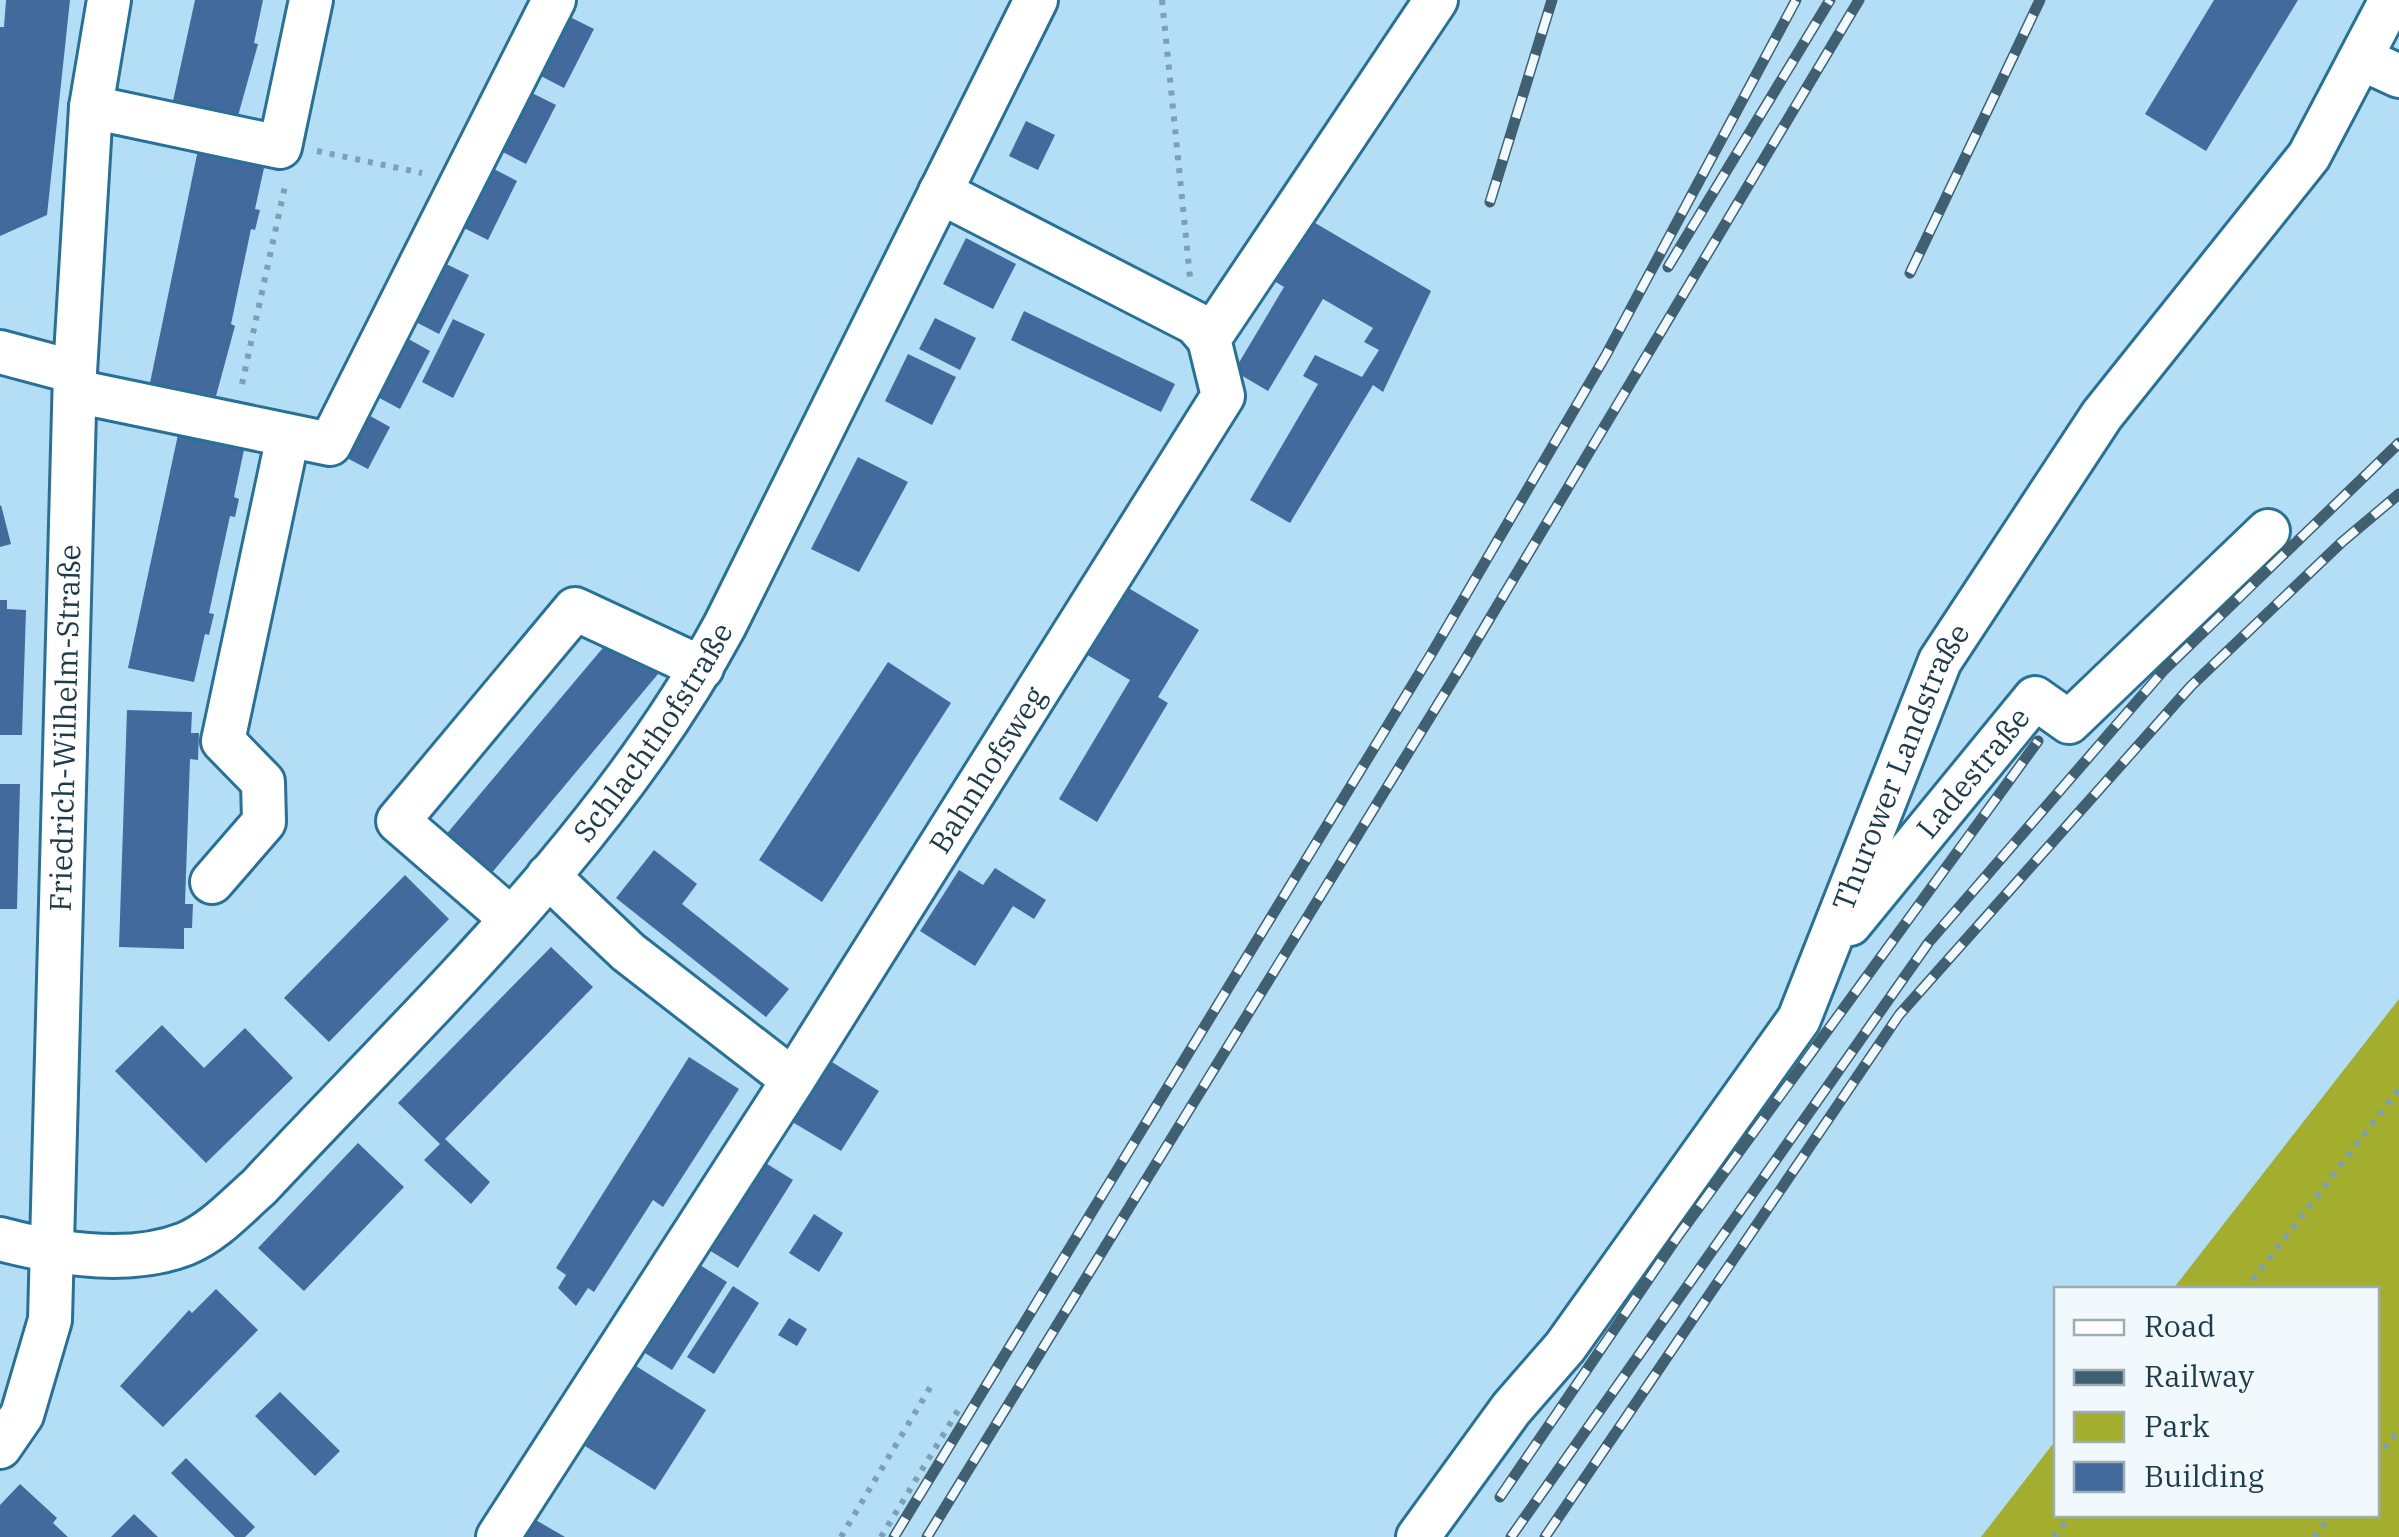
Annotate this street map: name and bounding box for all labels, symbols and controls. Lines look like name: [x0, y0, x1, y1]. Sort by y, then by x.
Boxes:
street label: Friedrich-Wilhelm-Straße: [40, 544, 88, 912]
street label: Schlachthofstraße: [564, 615, 741, 850]
street label: Thurower Landstraße: [1823, 615, 1978, 916]
street label: Bahnhofsweg: [919, 678, 1054, 860]
street label: Ladestraße: [1907, 698, 2038, 846]
legend: [2054, 1287, 2379, 1517]
text: Road: [2144, 1306, 2216, 1345]
text: Railway: [2144, 1356, 2254, 1395]
text: Park: [2144, 1406, 2210, 1445]
text: Building: [2144, 1456, 2264, 1495]

